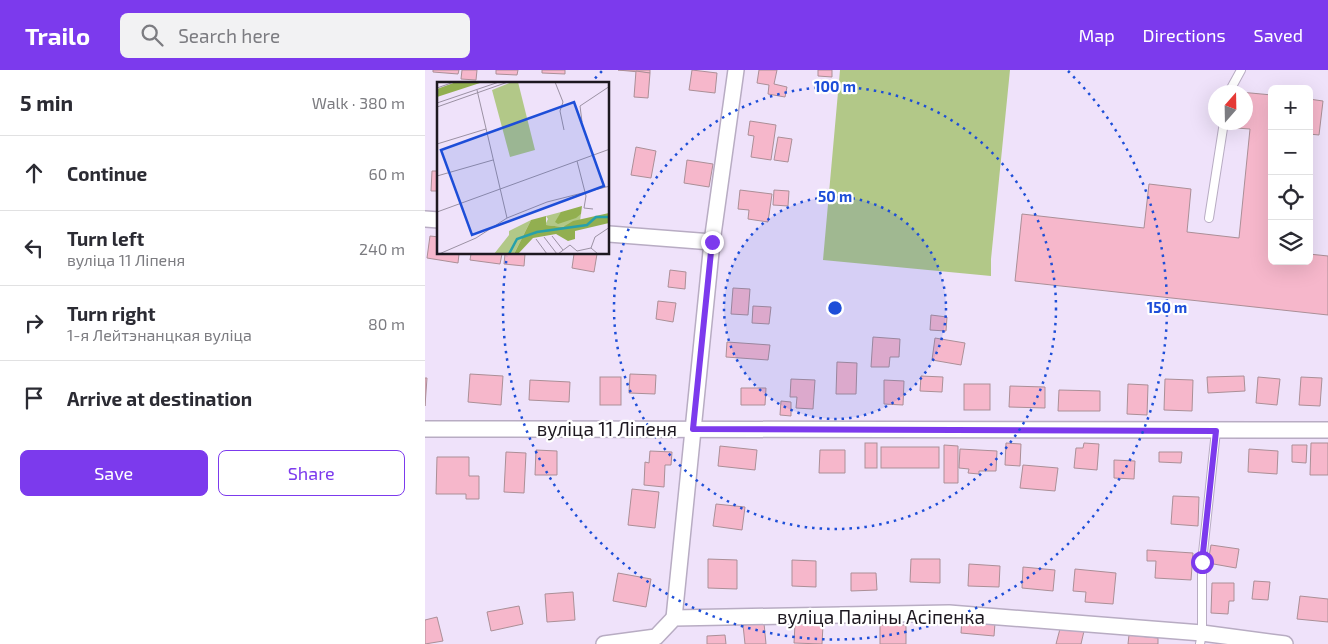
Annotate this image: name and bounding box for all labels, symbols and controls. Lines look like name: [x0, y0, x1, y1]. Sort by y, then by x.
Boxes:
search box: [120, 13, 470, 58]
text: Trailo: [25, 21, 90, 50]
icon: search: [138, 21, 166, 49]
text: Search here: [178, 24, 280, 47]
text: Map: [1078, 24, 1115, 46]
text: Directions: [1143, 24, 1226, 46]
text: Saved: [1254, 24, 1303, 46]
text: 100 m: [814, 77, 856, 95]
inset map: [437, 82, 610, 255]
north arrow: [1208, 85, 1253, 130]
map controls: [1268, 85, 1313, 265]
button: +: [1268, 85, 1313, 130]
text: 5 min: [20, 90, 73, 115]
text: Walk · 380 m: [312, 93, 405, 112]
button: −: [1268, 130, 1313, 175]
icon: ahead: [20, 159, 48, 187]
text: Continue: [67, 162, 147, 185]
text: 60 m: [369, 164, 405, 183]
button: locate: [1268, 175, 1313, 220]
text: 50 m: [818, 187, 852, 205]
button: layers: [1268, 220, 1313, 265]
text: Turn left: [67, 227, 144, 250]
route end: [701, 231, 724, 254]
icon: left: [20, 234, 48, 262]
text: 240 m: [359, 239, 405, 258]
text: вуліца 11 Ліпеня: [67, 250, 185, 269]
text: 150 m: [1147, 298, 1187, 316]
centre of rings: [826, 299, 844, 317]
text: Turn right: [67, 302, 155, 325]
icon: right: [20, 309, 48, 337]
text: 80 m: [368, 314, 405, 333]
text: 1-я Лейтэнанцкая вуліца: [67, 325, 252, 344]
icon: arrive: [20, 384, 48, 412]
text: Arrive at destination: [67, 387, 252, 410]
street label: вуліца 11 Ліпеня: [537, 417, 677, 441]
button: Save: [20, 450, 208, 496]
button: Share: [218, 450, 405, 496]
route start: [1191, 551, 1214, 574]
street label: вуліца Паліны Асіпенка: [777, 605, 985, 629]

